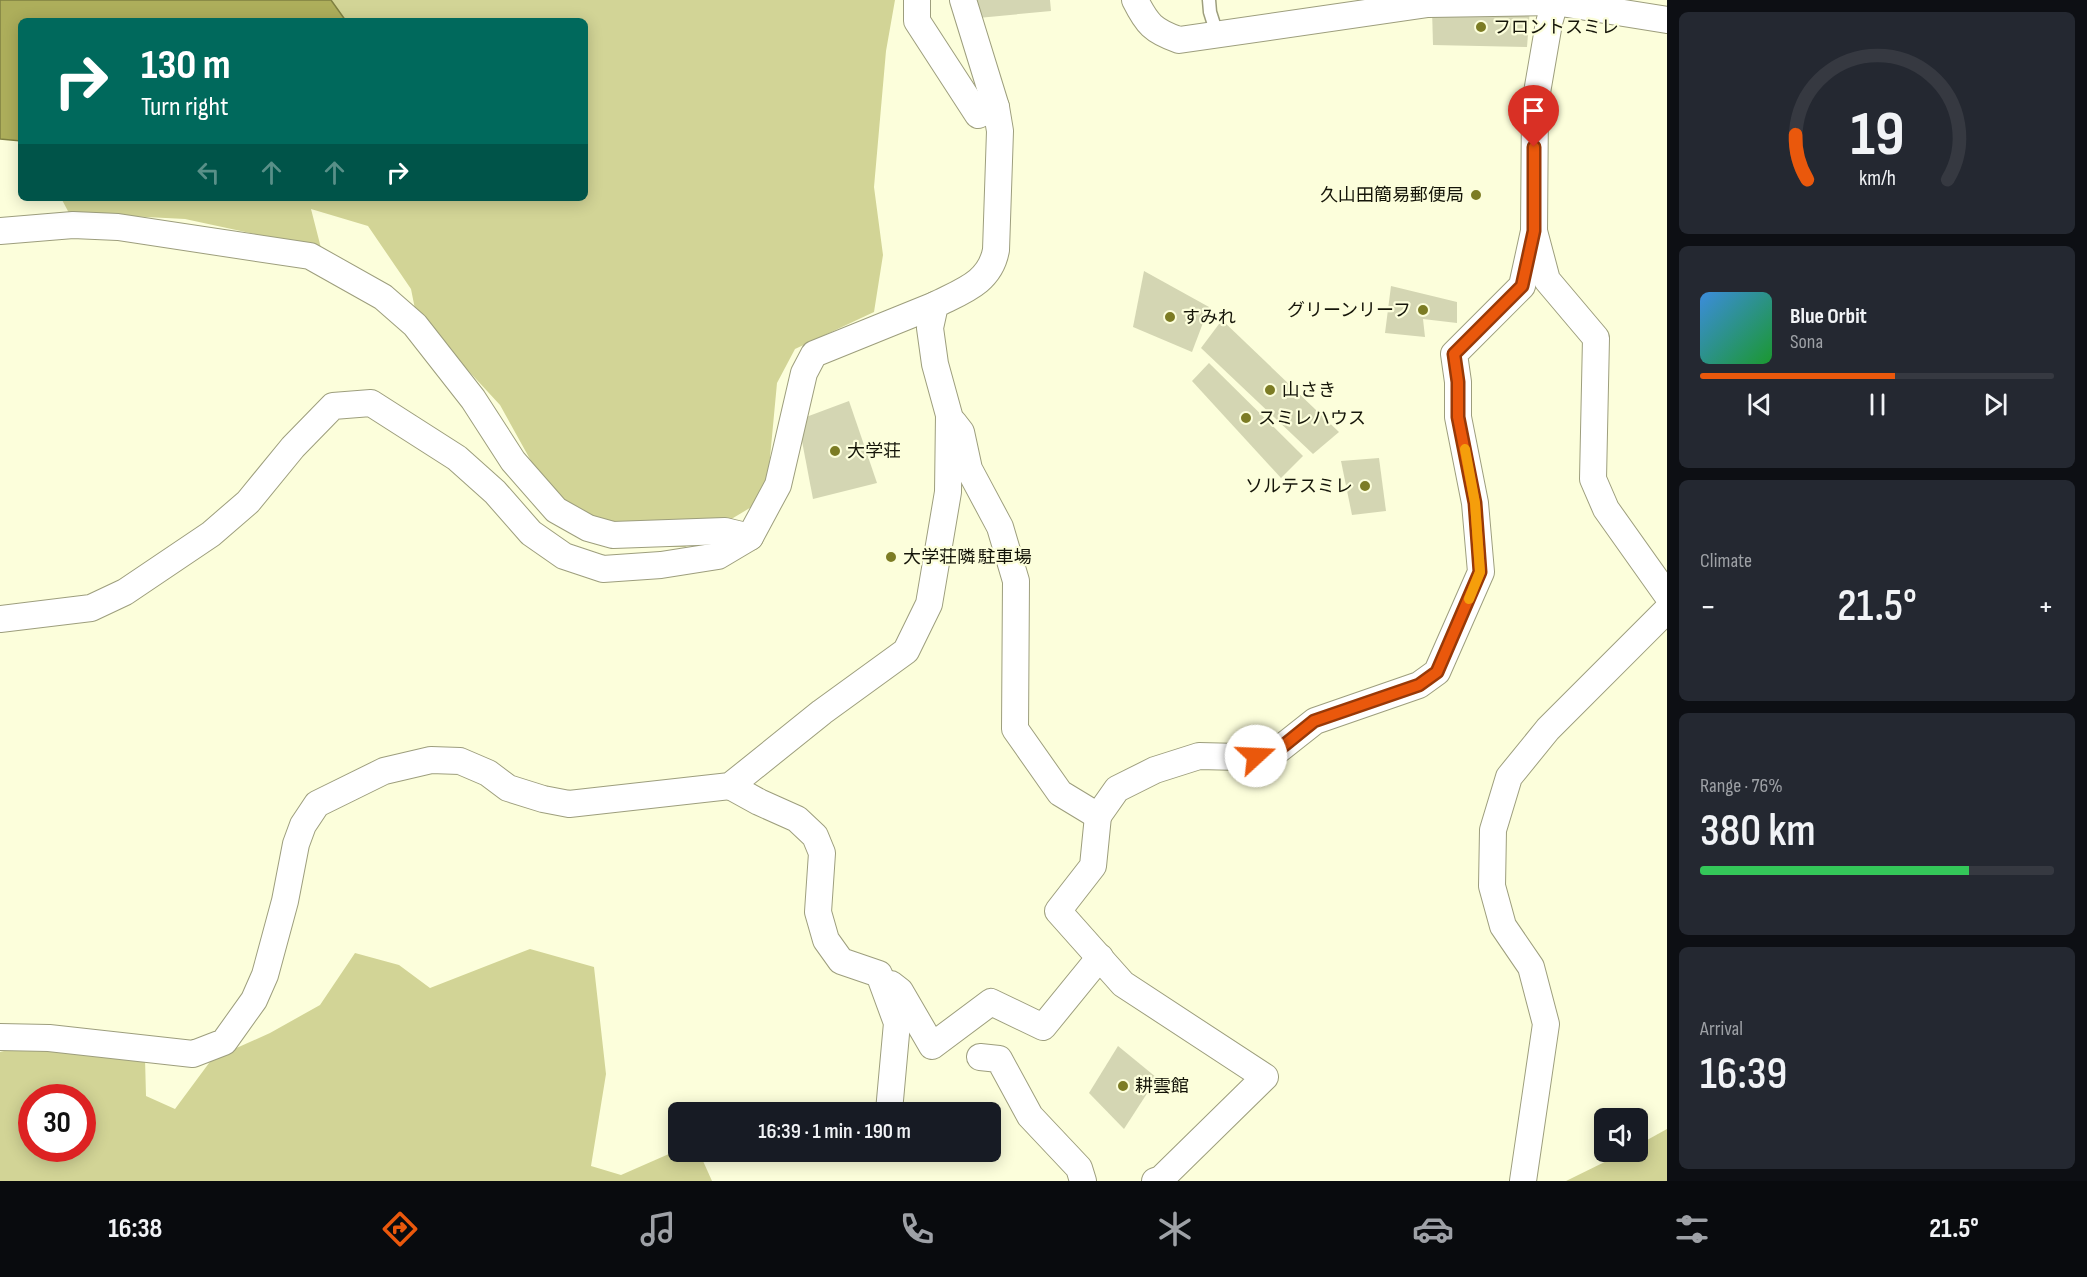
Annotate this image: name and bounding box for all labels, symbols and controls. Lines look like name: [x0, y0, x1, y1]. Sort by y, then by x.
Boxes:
place label: フロントスミレ: [1493, 17, 1619, 38]
marker: フロントスミレ: [1474, 20, 1488, 34]
text: 130 m: [141, 40, 231, 91]
icon: right: [42, 42, 120, 120]
pin: [1508, 85, 1559, 147]
text: Turn right: [141, 91, 228, 123]
icon: arrive: [1517, 94, 1550, 127]
text: 19: [1850, 98, 1904, 173]
icon: left: [192, 156, 225, 189]
icon: ahead: [255, 156, 288, 189]
icon: ahead: [318, 156, 351, 189]
icon: right: [381, 156, 414, 189]
text: km/h: [1858, 166, 1896, 191]
place label: 久山田簡易郵便局: [1320, 185, 1464, 206]
marker: 久山田簡易郵便局: [1469, 188, 1483, 202]
place label: グリーンリーフ: [1287, 300, 1411, 321]
marker: グリーンリーフ: [1416, 303, 1430, 317]
text: Blue Orbit: [1790, 303, 1867, 330]
place label: すみれ: [1182, 307, 1236, 328]
marker: すみれ: [1163, 310, 1177, 324]
text: Sona: [1790, 330, 1823, 354]
place label: 山さき: [1282, 380, 1336, 401]
marker: 山さき: [1263, 383, 1277, 397]
icon: previous: [1743, 388, 1776, 421]
icon: pause: [1861, 388, 1894, 421]
icon: next: [1979, 388, 2012, 421]
place label: スミレハウス: [1258, 408, 1366, 429]
marker: スミレハウス: [1239, 411, 1253, 425]
place label: 大学荘: [847, 441, 901, 462]
marker: 大学荘: [828, 444, 842, 458]
place label: ソルテスミレ: [1245, 476, 1353, 497]
marker: ソルテスミレ: [1358, 479, 1372, 493]
place label: 大学荘隣 駐車場: [903, 547, 1032, 568]
text: Climate: [1700, 549, 1752, 573]
marker: 大学荘隣 駐車場: [884, 550, 898, 564]
text: 21.5°: [1837, 579, 1917, 634]
text: −: [1700, 587, 1716, 627]
text: +: [2038, 587, 2054, 627]
position arrow: [1224, 724, 1288, 788]
text: Range · 76%: [1700, 774, 1783, 798]
text: 380 km: [1700, 804, 1816, 859]
text: Arrival: [1700, 1017, 1743, 1041]
text: 16:39: [1700, 1047, 1787, 1102]
place label: 耕雲館: [1135, 1076, 1189, 1097]
marker: 耕雲館: [1116, 1079, 1130, 1093]
speed limit sign: 30: [18, 1084, 96, 1162]
map controls: [1594, 1108, 1648, 1162]
button: sound: [1594, 1108, 1648, 1162]
text: 16:39 · 1 min · 190 m: [758, 1118, 911, 1145]
icon: directions: [379, 1208, 421, 1250]
icon: music: [637, 1208, 679, 1250]
icon: phone: [896, 1208, 938, 1250]
icon: climate: [1154, 1208, 1196, 1250]
icon: car: [1412, 1208, 1454, 1250]
icon: filters: [1671, 1208, 1713, 1250]
text: 16:38: [108, 1213, 162, 1245]
text: 21.5°: [1929, 1213, 1979, 1245]

